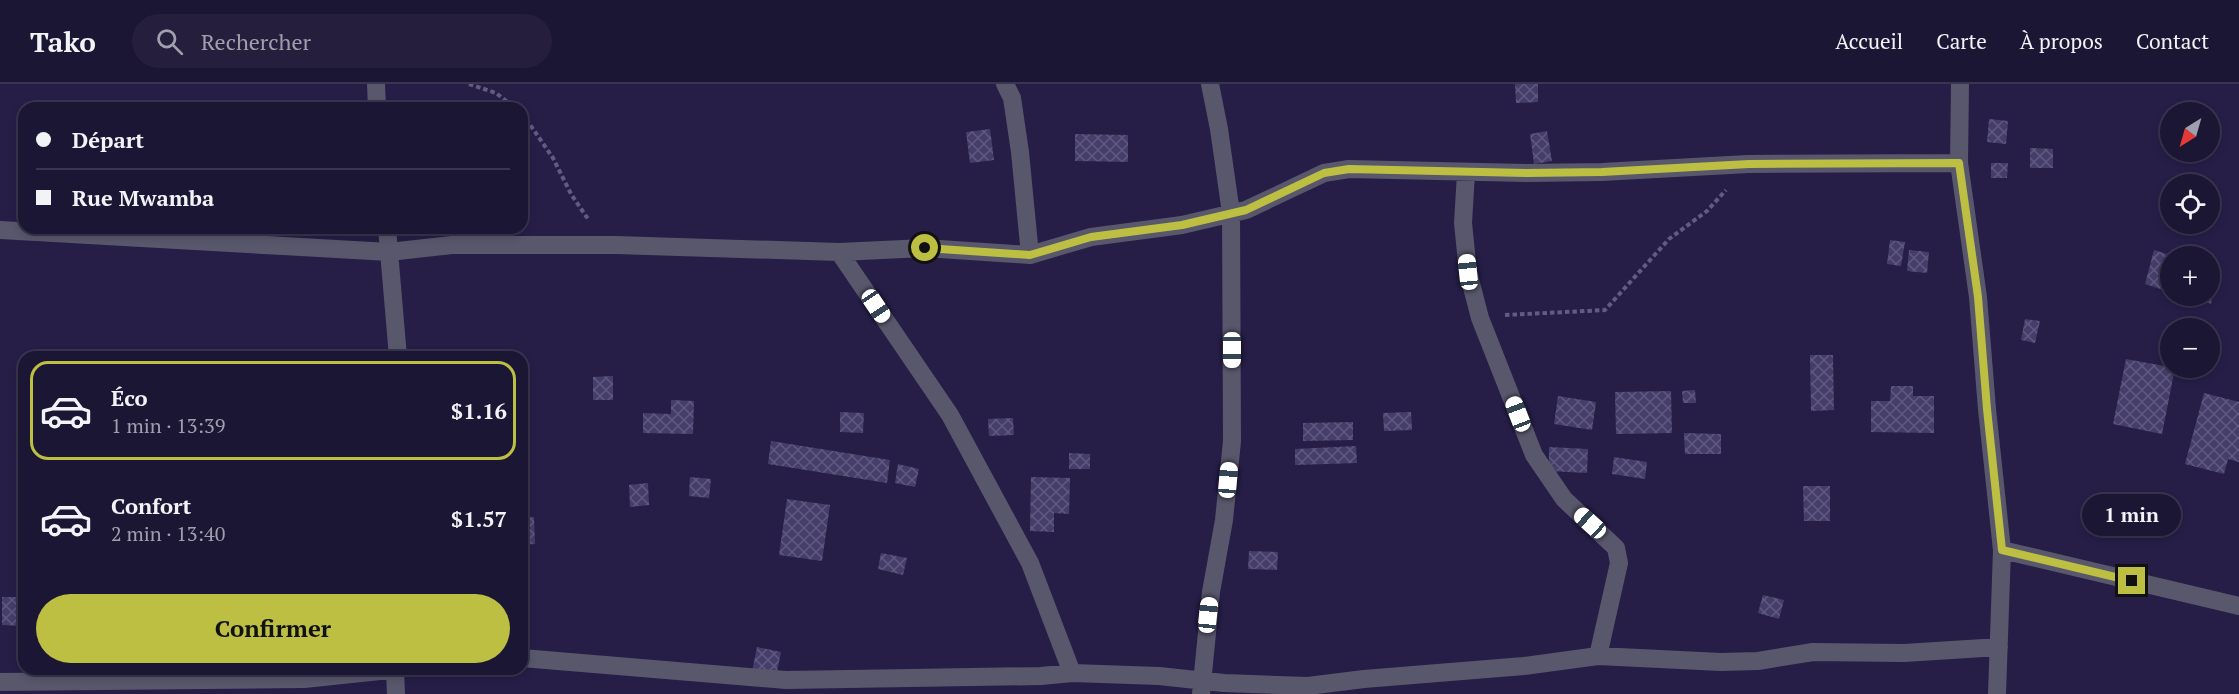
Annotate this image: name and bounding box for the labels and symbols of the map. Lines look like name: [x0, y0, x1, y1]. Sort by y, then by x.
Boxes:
north arrow: [2160, 102, 2220, 162]
route start: [911, 234, 938, 261]
car: [1457, 253, 1479, 291]
car: [858, 286, 894, 326]
car: [1223, 332, 1241, 368]
car: [1503, 394, 1533, 434]
car: [1217, 461, 1239, 499]
callout: 1 min: [2082, 494, 2182, 536]
car: [1571, 504, 1609, 542]
route end: [2118, 567, 2145, 594]
car: [1197, 596, 1219, 634]

